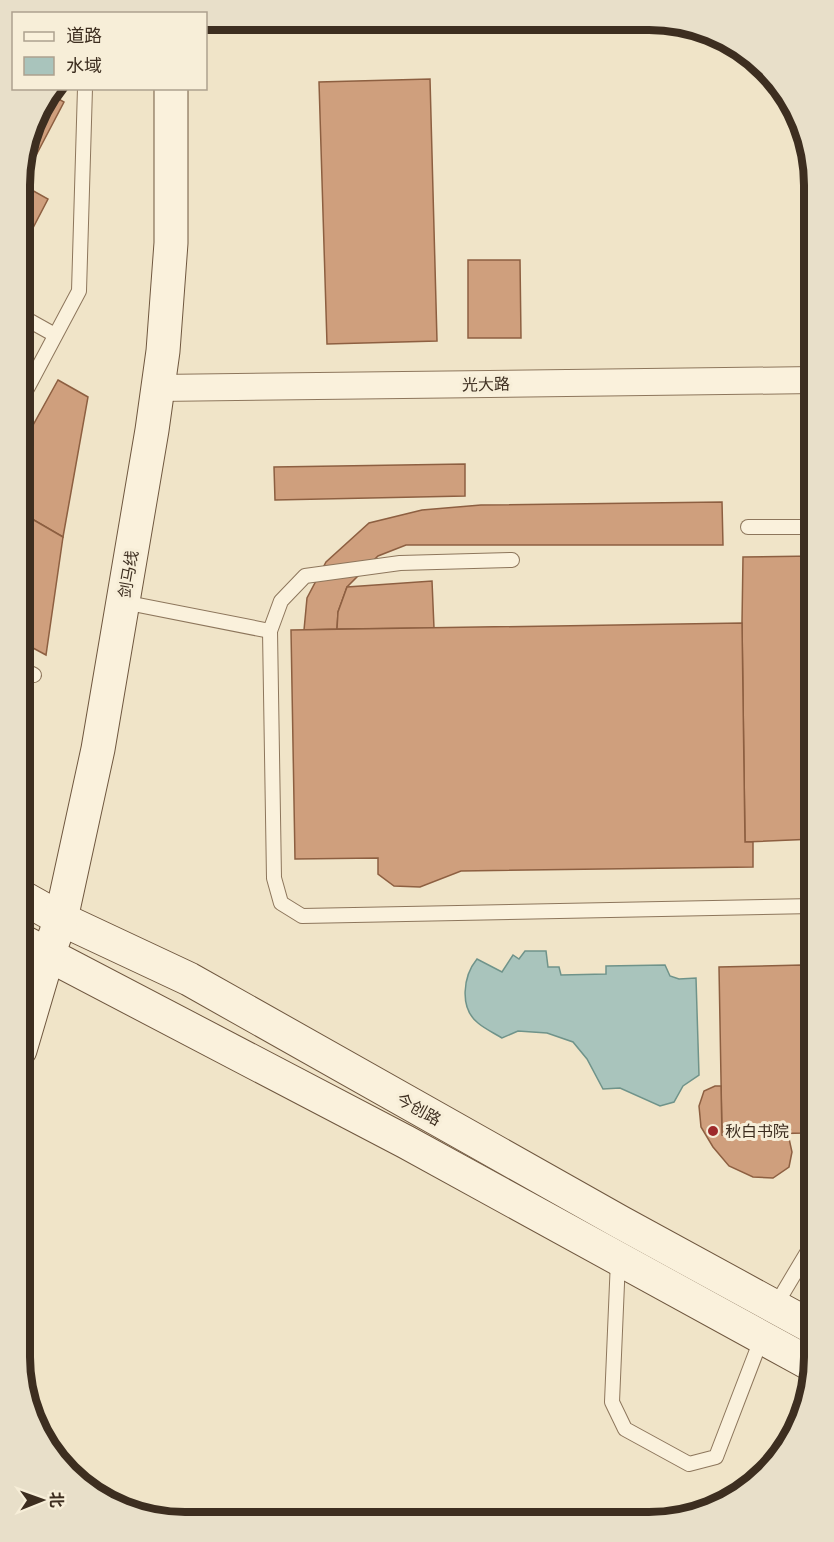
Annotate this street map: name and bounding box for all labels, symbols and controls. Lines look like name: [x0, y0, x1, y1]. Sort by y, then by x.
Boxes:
legend: [12, 12, 207, 90]
text: 道路: [66, 23, 102, 47]
text: 水域: [66, 53, 102, 77]
street label: 光大路: [462, 373, 510, 394]
street label: 剑马线: [113, 548, 142, 599]
street label: 今创路: [393, 1088, 445, 1129]
place label: 秋白书院: [725, 1120, 789, 1141]
marker: 秋白书院: [706, 1124, 720, 1138]
north arrow: [12, 1470, 72, 1530]
text: 北: [47, 1492, 68, 1508]

